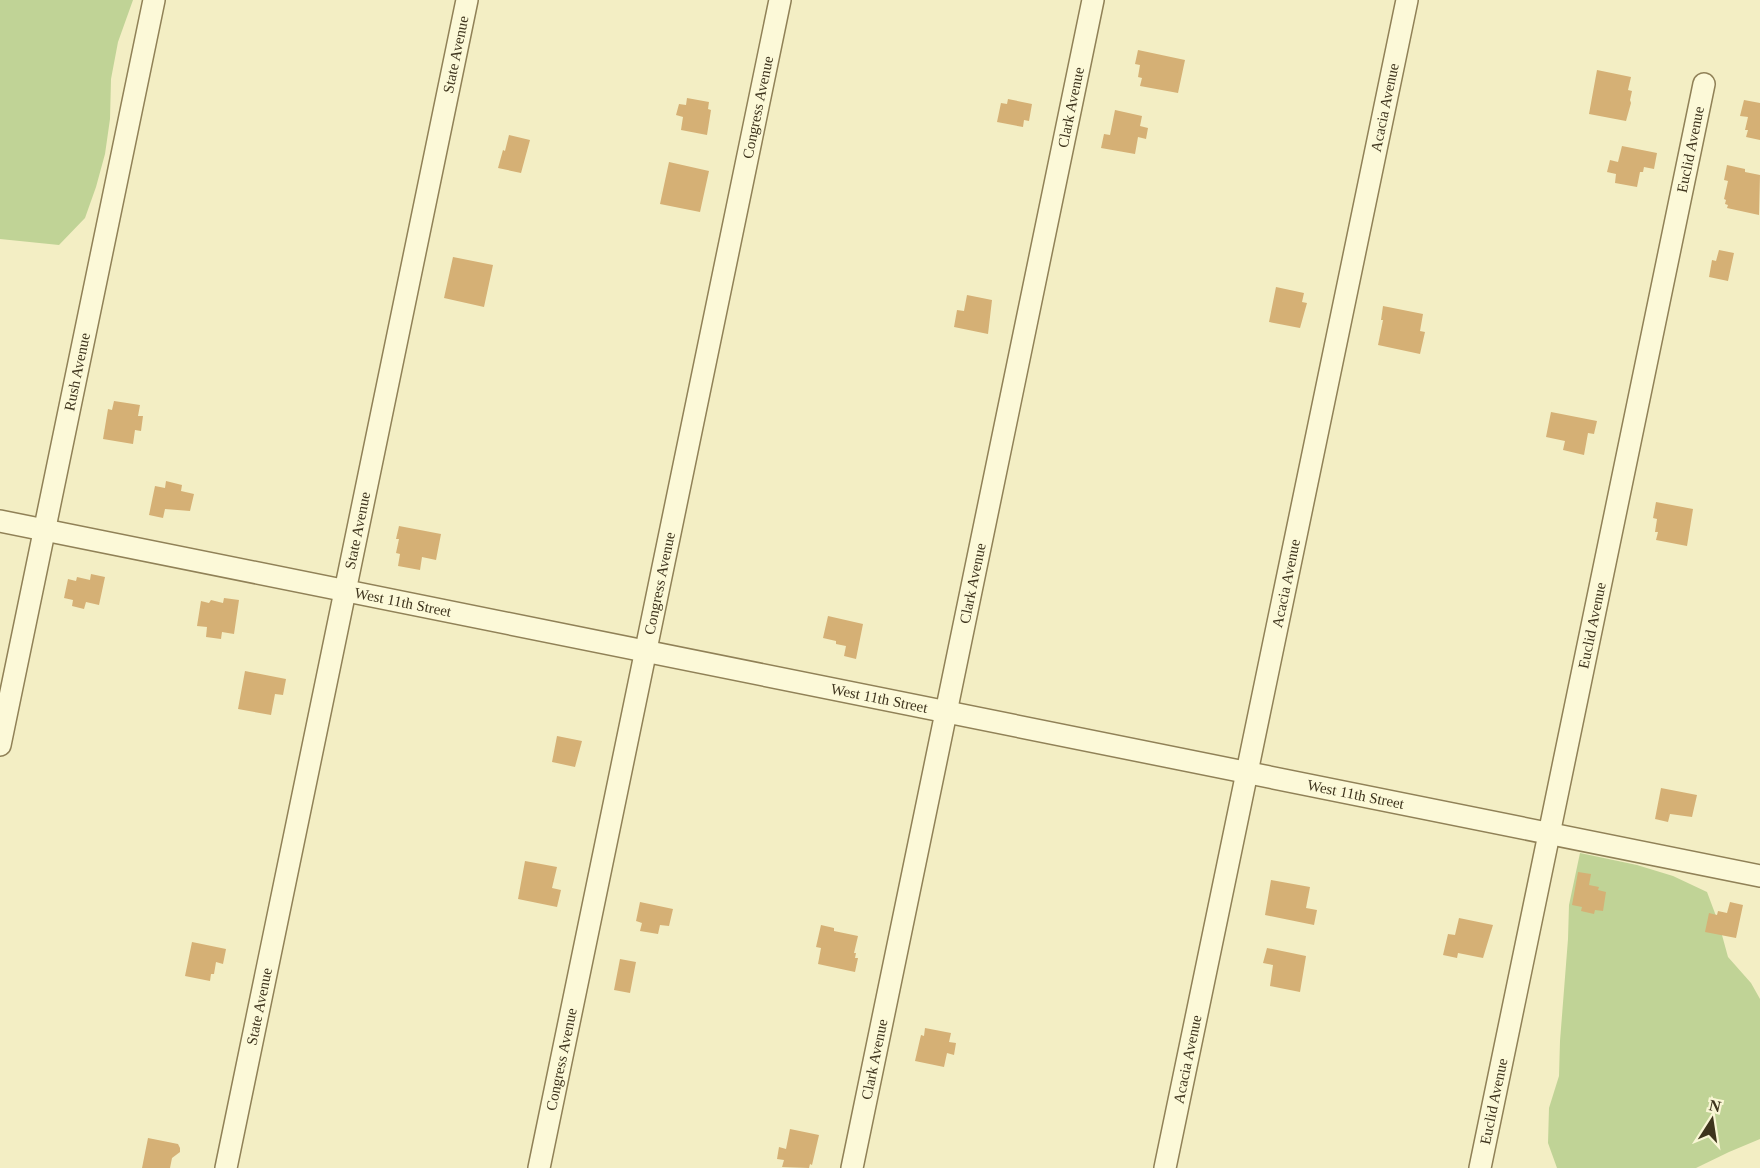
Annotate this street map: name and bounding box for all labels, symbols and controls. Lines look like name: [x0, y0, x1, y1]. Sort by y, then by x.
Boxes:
street label: State Avenue: [440, 14, 472, 95]
street label: Congress Avenue: [739, 54, 776, 160]
street label: Acacia Avenue: [1368, 61, 1402, 153]
street label: Clark Avenue: [1055, 65, 1087, 149]
street label: Euclid Avenue: [1674, 105, 1707, 194]
street label: Rush Avenue: [61, 331, 93, 412]
street label: State Avenue: [342, 490, 373, 571]
street label: Congress Avenue: [641, 530, 678, 636]
street label: Acacia Avenue: [1269, 537, 1303, 629]
street label: Clark Avenue: [957, 541, 989, 625]
street label: Euclid Avenue: [1575, 581, 1609, 670]
street label: West 11th Street: [353, 585, 453, 620]
street label: West 11th Street: [830, 681, 930, 716]
street label: West 11th Street: [1306, 777, 1406, 812]
street label: State Avenue: [244, 966, 275, 1046]
street label: Congress Avenue: [543, 1006, 580, 1112]
street label: Acacia Avenue: [1171, 1013, 1205, 1105]
street label: Clark Avenue: [858, 1017, 891, 1101]
street label: Euclid Avenue: [1477, 1057, 1511, 1146]
north arrow: [1682, 1090, 1742, 1150]
text: N: [1708, 1096, 1723, 1115]

